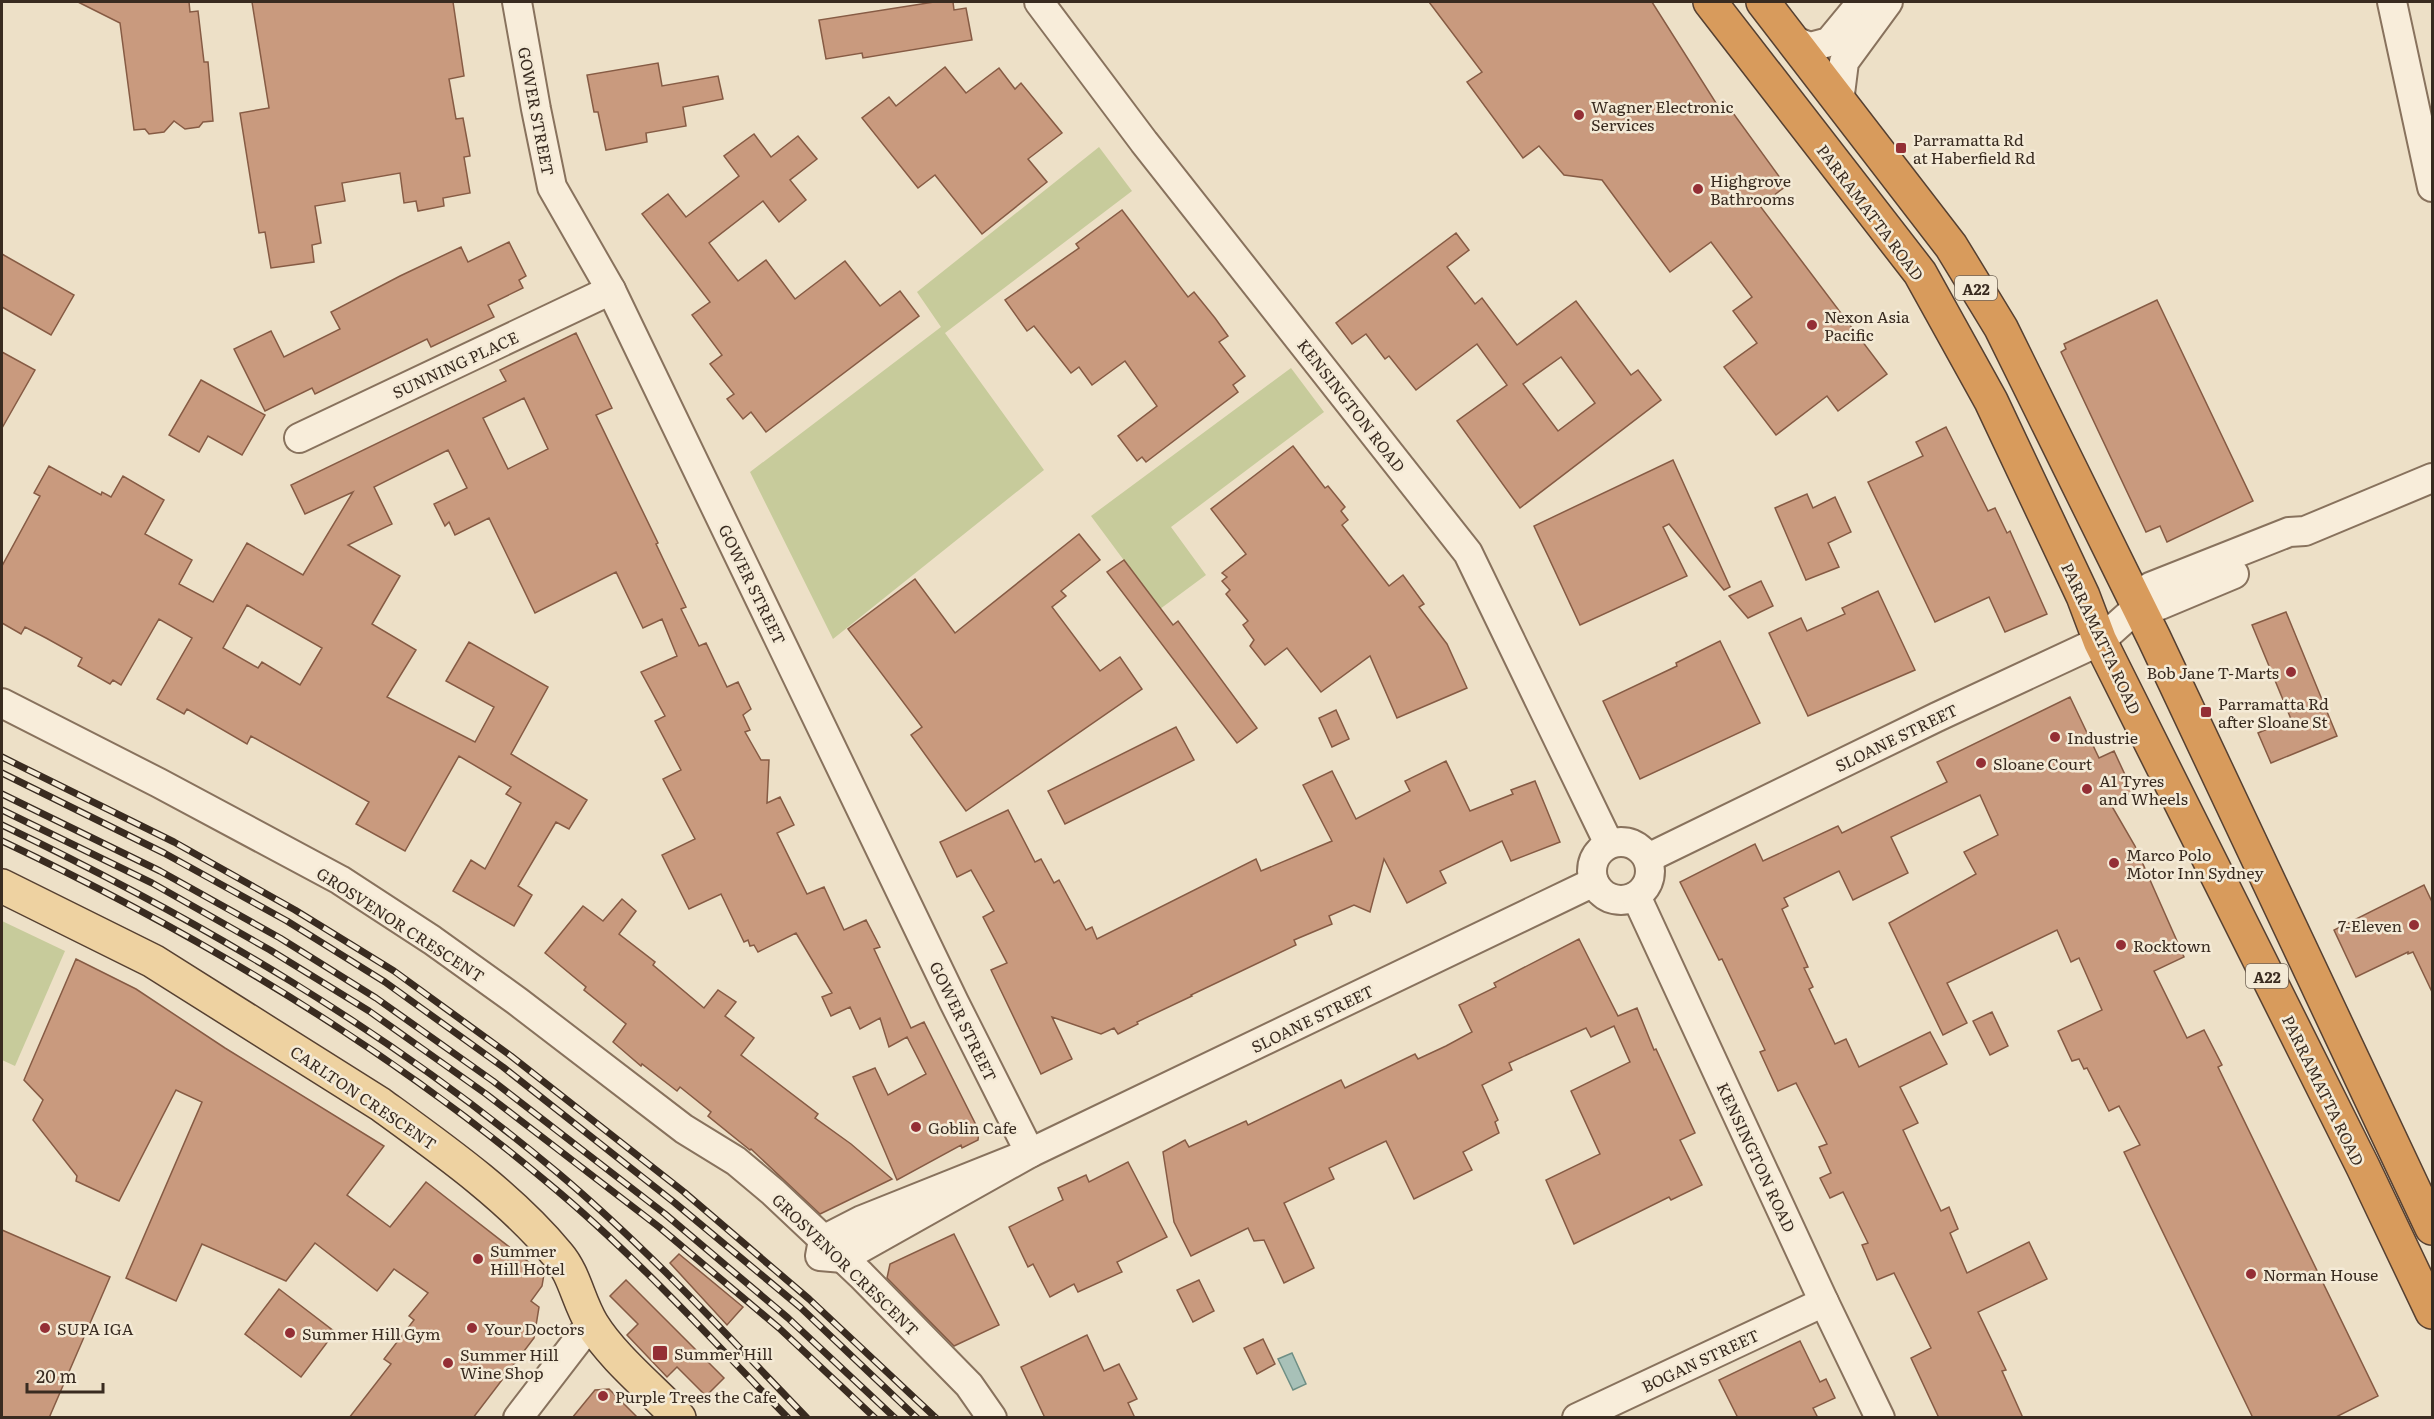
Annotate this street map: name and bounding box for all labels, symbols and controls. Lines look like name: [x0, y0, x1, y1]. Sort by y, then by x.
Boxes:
street label: GOWER STREET: [513, 45, 561, 178]
place label: Wagner Electronic Services: [1591, 94, 1733, 136]
marker: Wagner Electronic Services: [1572, 108, 1586, 122]
place label: Parramatta Rd at Haberfield Rd: [1913, 127, 2035, 169]
street label: PARRAMATTA ROAD: [1812, 139, 1930, 285]
marker: Parramatta Rd at Haberfield Rd: [1894, 141, 1908, 155]
place label: Highgrove Bathrooms: [1710, 168, 1794, 210]
marker: Highgrove Bathrooms: [1691, 182, 1705, 196]
road number: A22: [1955, 276, 1997, 300]
place label: Nexon Asia Pacific: [1824, 304, 1910, 346]
marker: Nexon Asia Pacific: [1805, 318, 1819, 332]
street label: SUNNING PLACE: [388, 324, 522, 404]
street label: KENSINGTON ROAD: [1292, 333, 1412, 477]
street label: GOWER STREET: [714, 520, 793, 648]
street label: PARRAMATTA ROAD: [2056, 558, 2148, 718]
place label: Bob Jane T-Marts: [2146, 660, 2279, 684]
marker: Bob Jane T-Marts: [2284, 665, 2298, 679]
place label: Parramatta Rd after Sloane St: [2218, 691, 2329, 733]
street label: SLOANE STREET: [1831, 697, 1962, 777]
marker: Parramatta Rd after Sloane St: [2199, 705, 2213, 719]
place label: Industrie: [2067, 725, 2138, 749]
marker: Industrie: [2048, 730, 2062, 744]
place label: Sloane Court: [1993, 751, 2093, 775]
marker: Sloane Court: [1974, 756, 1988, 770]
place label: A1 Tyres and Wheels: [2099, 768, 2188, 810]
marker: A1 Tyres and Wheels: [2080, 782, 2094, 796]
place label: Marco Polo Motor Inn Sydney: [2126, 842, 2264, 884]
marker: Marco Polo Motor Inn Sydney: [2107, 856, 2121, 870]
street label: GROSVENOR CRESCENT: [312, 861, 490, 988]
place label: 7-Eleven: [2338, 913, 2402, 937]
marker: 7-Eleven: [2407, 918, 2421, 932]
place label: Rocktown: [2133, 933, 2211, 957]
marker: Rocktown: [2114, 938, 2128, 952]
street label: GOWER STREET: [925, 957, 1004, 1085]
road number: A22: [2246, 964, 2288, 988]
street label: SLOANE STREET: [1247, 978, 1378, 1058]
street label: PARRAMATTA ROAD: [2277, 1011, 2371, 1169]
street label: CARLTON CRESCENT: [286, 1039, 442, 1155]
street label: KENSINGTON ROAD: [1712, 1078, 1802, 1236]
place label: Goblin Cafe: [928, 1115, 1017, 1139]
marker: Goblin Cafe: [909, 1120, 923, 1134]
street label: GROSVENOR CRESCENT: [767, 1187, 925, 1341]
place label: Summer Hill Hotel: [490, 1238, 565, 1280]
marker: Summer Hill Hotel: [471, 1252, 485, 1266]
place label: Norman House: [2263, 1262, 2378, 1286]
marker: Norman House: [2244, 1267, 2258, 1281]
place label: SUPA IGA: [57, 1316, 134, 1340]
place label: Your Doctors: [484, 1316, 584, 1340]
marker: SUPA IGA: [38, 1321, 52, 1335]
place label: Summer Hill Gym: [302, 1321, 441, 1345]
marker: Your Doctors: [465, 1321, 479, 1335]
street label: BOGAN STREET: [1637, 1322, 1763, 1398]
marker: Summer Hill Gym: [283, 1326, 297, 1340]
place label: Summer Hill: [674, 1341, 773, 1365]
place label: Summer Hill Wine Shop: [460, 1342, 559, 1384]
marker: Summer Hill: [651, 1344, 669, 1362]
scale bar: [27, 1356, 104, 1394]
marker: Summer Hill Wine Shop: [441, 1356, 455, 1370]
text: 20 m: [36, 1362, 77, 1389]
place label: Purple Trees the Cafe: [615, 1384, 777, 1408]
marker: Purple Trees the Cafe: [596, 1389, 610, 1403]

